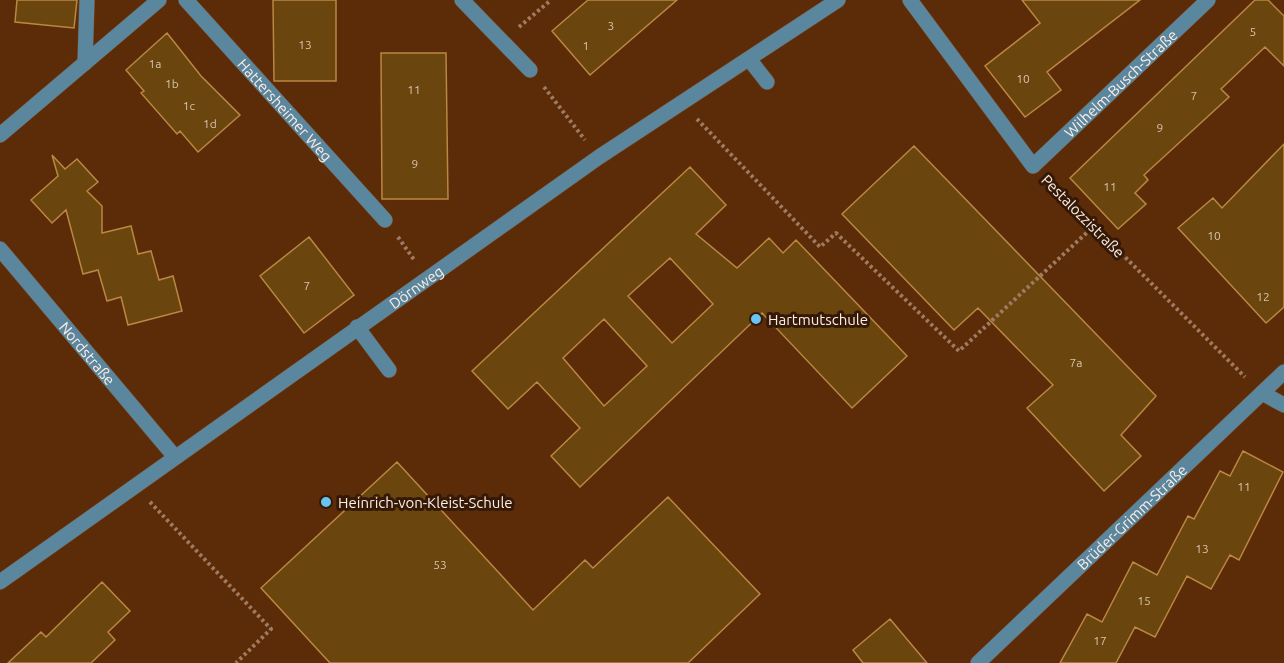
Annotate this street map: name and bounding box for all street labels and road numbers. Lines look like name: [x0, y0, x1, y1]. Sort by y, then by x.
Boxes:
street label: Wilhelm-Busch-Straße: [1060, 26, 1180, 141]
street label: Hattersheimer Weg: [235, 55, 336, 164]
street label: Pestalozzistraße: [1038, 171, 1128, 261]
street label: Dörnweg: [386, 262, 446, 312]
street label: Nordstraße: [56, 318, 119, 388]
street label: Brüder-Grimm-Straße: [1073, 461, 1190, 573]

